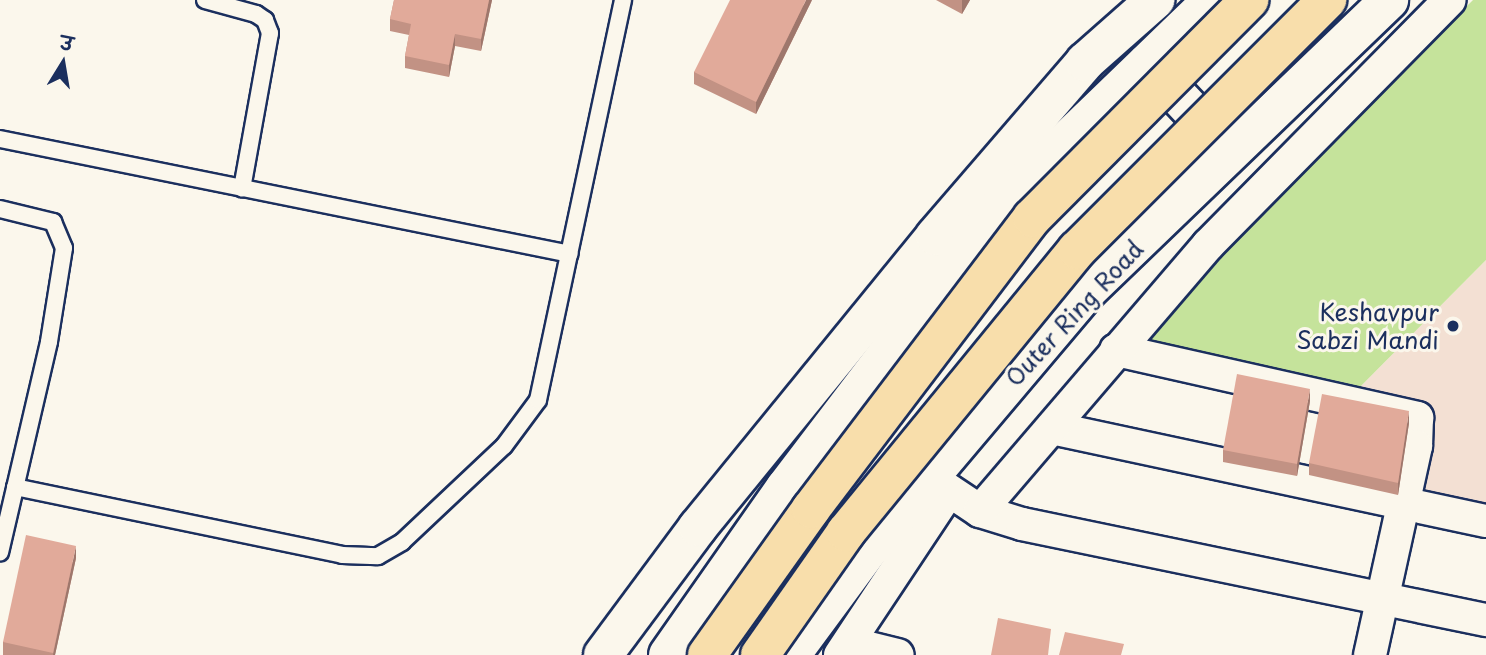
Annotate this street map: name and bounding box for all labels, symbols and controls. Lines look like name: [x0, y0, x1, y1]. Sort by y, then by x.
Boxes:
text: उ: [58, 27, 76, 57]
north arrow: [28, 28, 98, 98]
street label: Outer Ring Road: [999, 234, 1149, 392]
place label: Keshavpur Sabzi Mandi: [1297, 298, 1439, 354]
marker: Keshavpur Sabzi Mandi: [1445, 318, 1461, 334]

